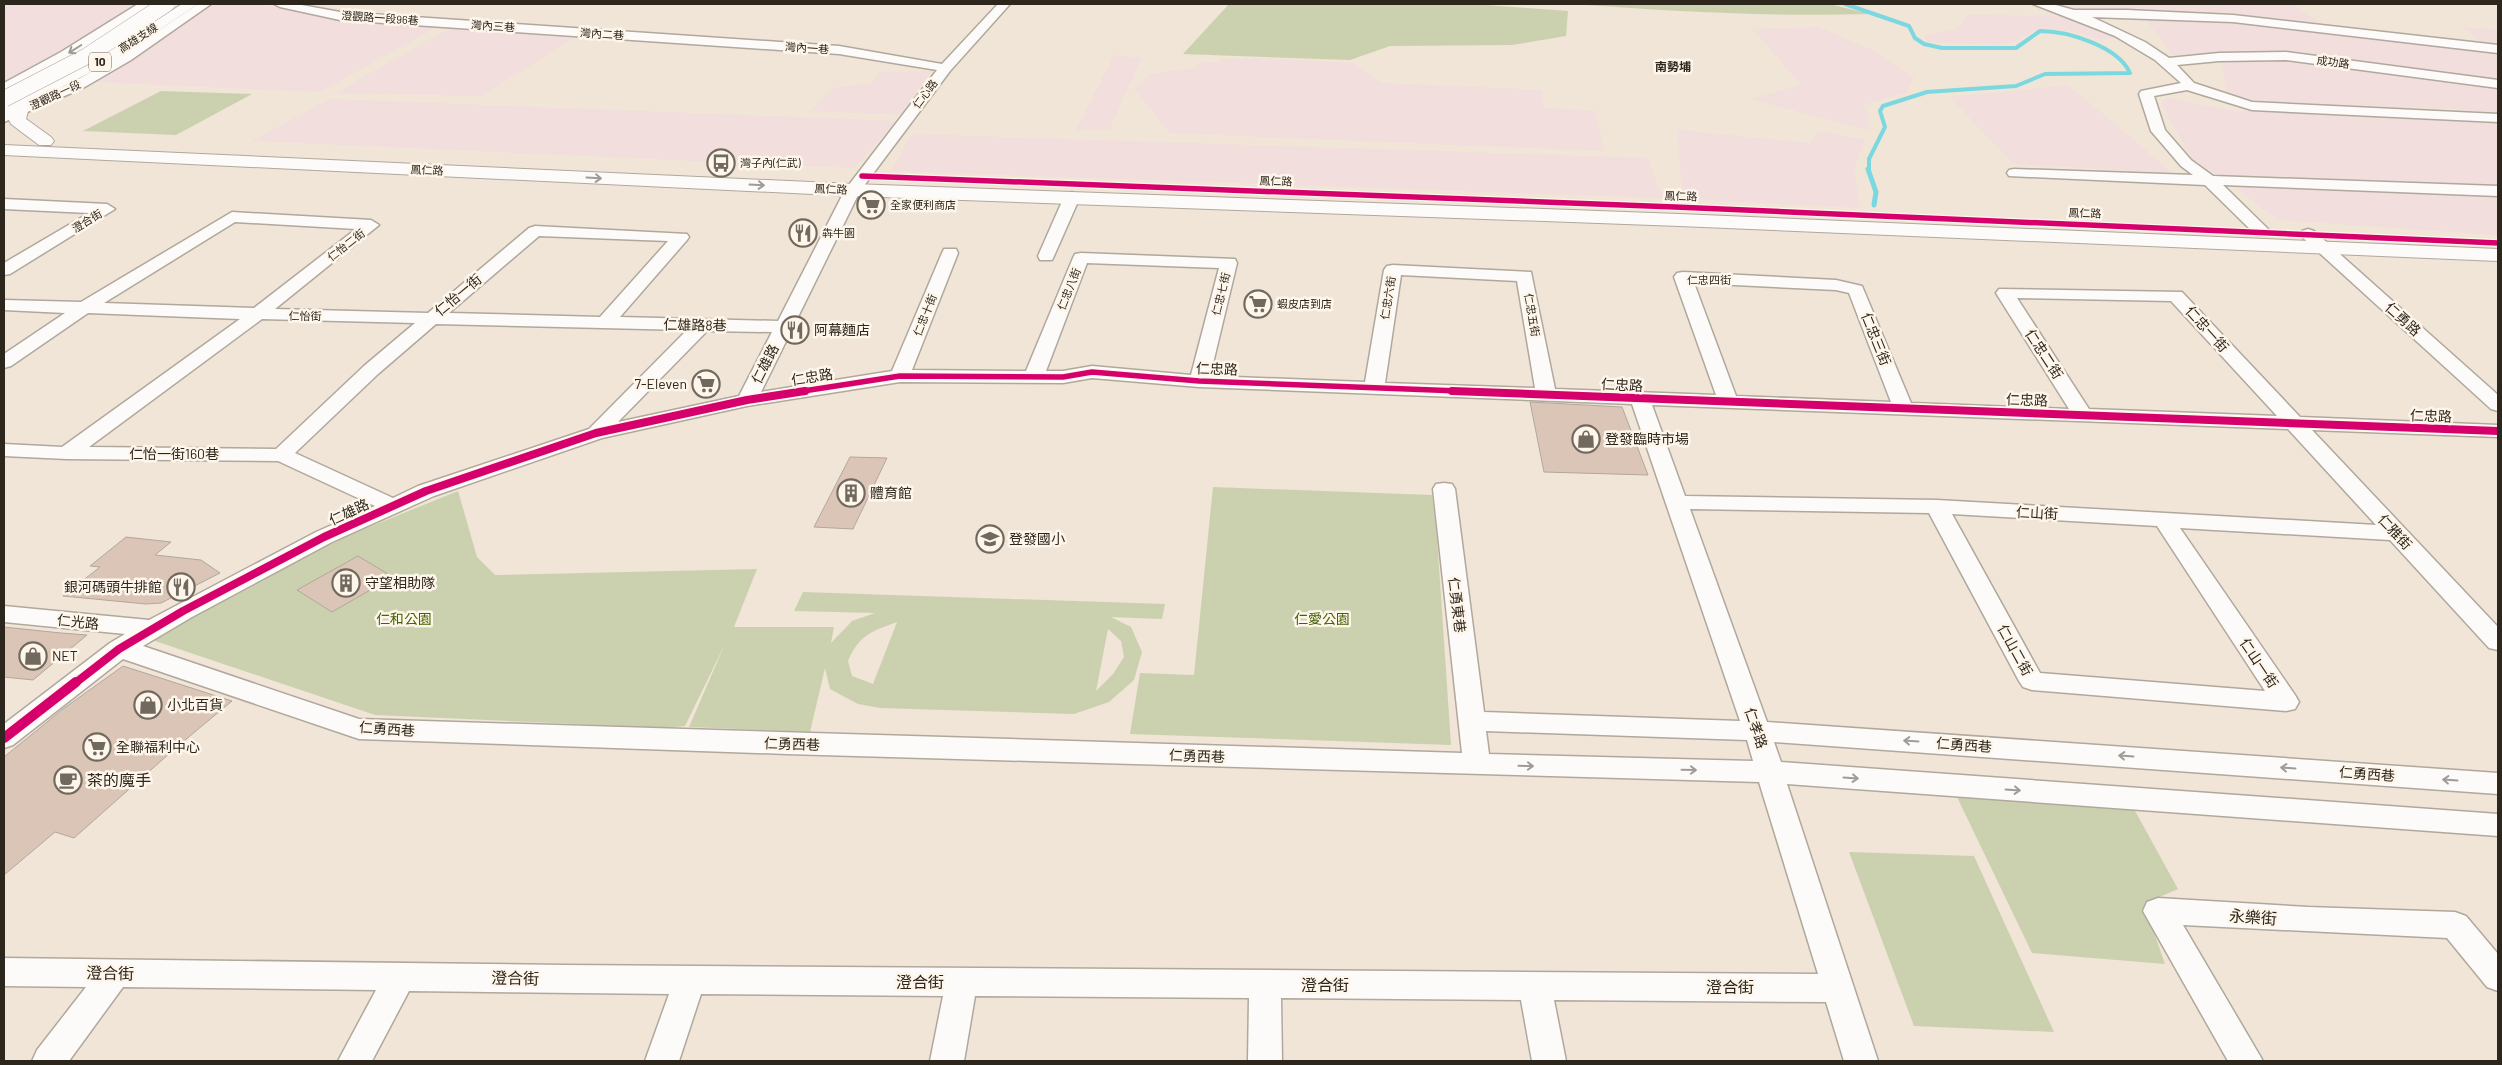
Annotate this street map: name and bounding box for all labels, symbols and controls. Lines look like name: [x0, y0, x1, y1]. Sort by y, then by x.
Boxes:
street label: 澄觀路一段96巷: [341, 8, 419, 27]
street label: 灣內三巷: [471, 17, 515, 34]
street label: 高雄支線: [116, 20, 160, 55]
street label: 灣內二巷: [580, 25, 624, 42]
street label: 灣內一巷: [785, 39, 829, 56]
one-way arrow: [69, 44, 83, 54]
road number: 10: [89, 52, 111, 72]
street label: 成功路: [2316, 53, 2350, 70]
district label: 南勢埔: [1655, 59, 1691, 73]
street label: 澄觀路一段: [27, 77, 82, 112]
street label: 仁心路: [909, 77, 940, 111]
bus stop icon: 灣子內(仁武): [706, 148, 736, 178]
place label: 灣子內(仁武): [740, 156, 801, 169]
street label: 鳳仁路: [410, 162, 444, 177]
one-way arrow: [586, 173, 602, 182]
street label: 鳳仁路: [1259, 173, 1293, 188]
one-way arrow: [748, 181, 764, 190]
street label: 鳳仁路: [814, 181, 848, 196]
street label: 鳳仁路: [1664, 188, 1698, 203]
supermarket icon: 全家便利商店: [856, 190, 886, 220]
place label: 全家便利商店: [890, 198, 956, 211]
street label: 鳳仁路: [2068, 205, 2102, 220]
street label: 澄合街: [69, 207, 104, 235]
restaurant icon: 犇牛園: [788, 218, 818, 248]
street label: 仁怡二街: [324, 226, 367, 263]
place label: 犇牛園: [822, 226, 855, 239]
street label: 仁忠八街: [1054, 266, 1083, 312]
street label: 仁怡一街: [431, 270, 485, 319]
street label: 仁忠七街: [1209, 271, 1232, 317]
street label: 仁忠四街: [1687, 273, 1731, 286]
street label: 仁忠六街: [1378, 275, 1397, 321]
supermarket icon: 蝦皮店到店: [1243, 289, 1273, 319]
street label: 仁忠十街: [910, 292, 939, 338]
street label: 仁忠五街: [1522, 292, 1543, 338]
place label: 蝦皮店到店: [1277, 297, 1332, 310]
street label: 仁勇路: [2382, 298, 2425, 339]
street label: 仁忠一街: [2182, 302, 2232, 355]
street label: 仁怡街: [288, 309, 322, 322]
street label: 仁忠三街: [1858, 310, 1895, 368]
street label: 仁雄路8巷: [663, 315, 727, 334]
restaurant icon: 阿幕麵店: [780, 315, 810, 345]
place label: 阿幕麵店: [814, 321, 870, 338]
street label: 仁忠二街: [2022, 326, 2067, 382]
street label: 仁雄路: [747, 341, 782, 386]
street label: 仁忠路: [1196, 359, 1238, 378]
street label: 仁忠路: [790, 365, 834, 388]
supermarket icon: 7-Eleven: [691, 369, 721, 399]
place label: 7-Eleven: [634, 375, 687, 392]
street label: 仁忠路: [1601, 375, 1643, 394]
street label: 仁忠路: [2006, 390, 2048, 409]
street label: 仁忠路: [2410, 406, 2452, 425]
shop icon: 登發臨時市場: [1571, 424, 1601, 454]
place label: 登發臨時市場: [1605, 430, 1689, 447]
street label: 仁怡一街160巷: [129, 445, 219, 462]
building icon: 體育館: [836, 478, 866, 508]
place label: 體育館: [870, 484, 912, 501]
street label: 仁雄路: [326, 495, 371, 528]
street label: 仁山街: [2016, 503, 2058, 522]
street label: 仁雅街: [2375, 511, 2416, 553]
school or university icon: 登發國小: [975, 524, 1005, 554]
place label: 登發國小: [1009, 530, 1065, 547]
building icon: 守望相助隊: [331, 568, 361, 598]
restaurant icon: 銀河碼頭牛排館: [166, 572, 196, 602]
place label: 守望相助隊: [365, 574, 435, 591]
street label: 仁勇東巷: [1446, 576, 1469, 634]
place label: 銀河碼頭牛排館: [64, 578, 162, 595]
park label: 仁和公園: [376, 610, 432, 627]
park label: 仁愛公園: [1294, 610, 1350, 627]
street label: 仁光路: [56, 611, 100, 632]
street label: 仁山二街: [1994, 621, 2036, 678]
street label: 仁山一街: [2237, 635, 2282, 691]
shop icon: NET: [18, 641, 48, 671]
place label: NET: [52, 647, 78, 664]
shop icon: 小北百貨: [133, 690, 163, 720]
place label: 小北百貨: [167, 696, 223, 713]
street label: 仁孝路: [1742, 705, 1771, 750]
street label: 仁勇西巷: [359, 718, 416, 739]
supermarket icon: 全聯福利中心: [82, 732, 112, 762]
street label: 仁勇西巷: [764, 734, 820, 753]
street label: 仁勇西巷: [1936, 734, 1993, 755]
one-way arrow: [1903, 736, 1919, 746]
place label: 全聯福利中心: [116, 738, 200, 755]
street label: 仁勇西巷: [1169, 746, 1225, 765]
one-way arrow: [2118, 751, 2134, 760]
one-way arrow: [1518, 761, 1534, 771]
one-way arrow: [2280, 763, 2296, 772]
street label: 仁勇西巷: [2339, 763, 2396, 784]
cafe icon: 茶的魔手: [53, 765, 83, 795]
one-way arrow: [1680, 765, 1696, 775]
place label: 茶的魔手: [87, 770, 151, 789]
one-way arrow: [1842, 773, 1858, 783]
one-way arrow: [2442, 775, 2458, 785]
one-way arrow: [2005, 785, 2021, 794]
street label: 永樂街: [2228, 905, 2278, 928]
street label: 澄合街: [86, 963, 134, 982]
street label: 澄合街: [491, 968, 539, 987]
street label: 澄合街: [896, 972, 944, 991]
street label: 澄合街: [1301, 975, 1349, 994]
street label: 澄合街: [1706, 977, 1754, 996]

